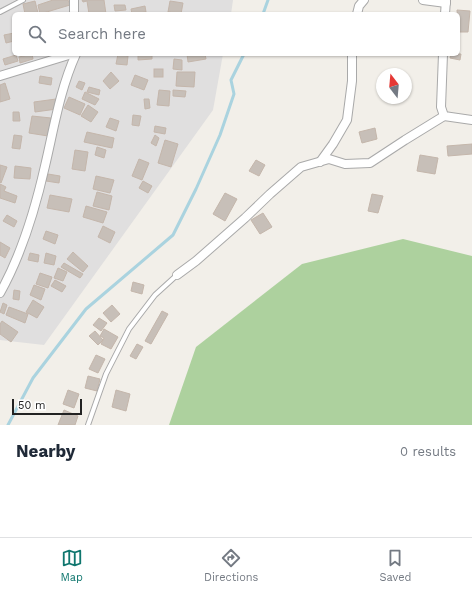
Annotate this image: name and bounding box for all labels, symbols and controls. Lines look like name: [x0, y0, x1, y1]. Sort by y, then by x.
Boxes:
search box: [12, 12, 460, 56]
icon: search: [26, 23, 48, 45]
text: Search here: [58, 25, 146, 43]
north arrow: [376, 68, 412, 104]
scale bar: [12, 397, 82, 416]
text: 50 m: [18, 399, 45, 412]
text: Nearby: [16, 441, 75, 461]
text: 0 results: [400, 444, 456, 459]
tab: Map: [61, 547, 83, 584]
tab: Directions: [204, 547, 258, 584]
tab: Saved: [379, 547, 411, 584]

